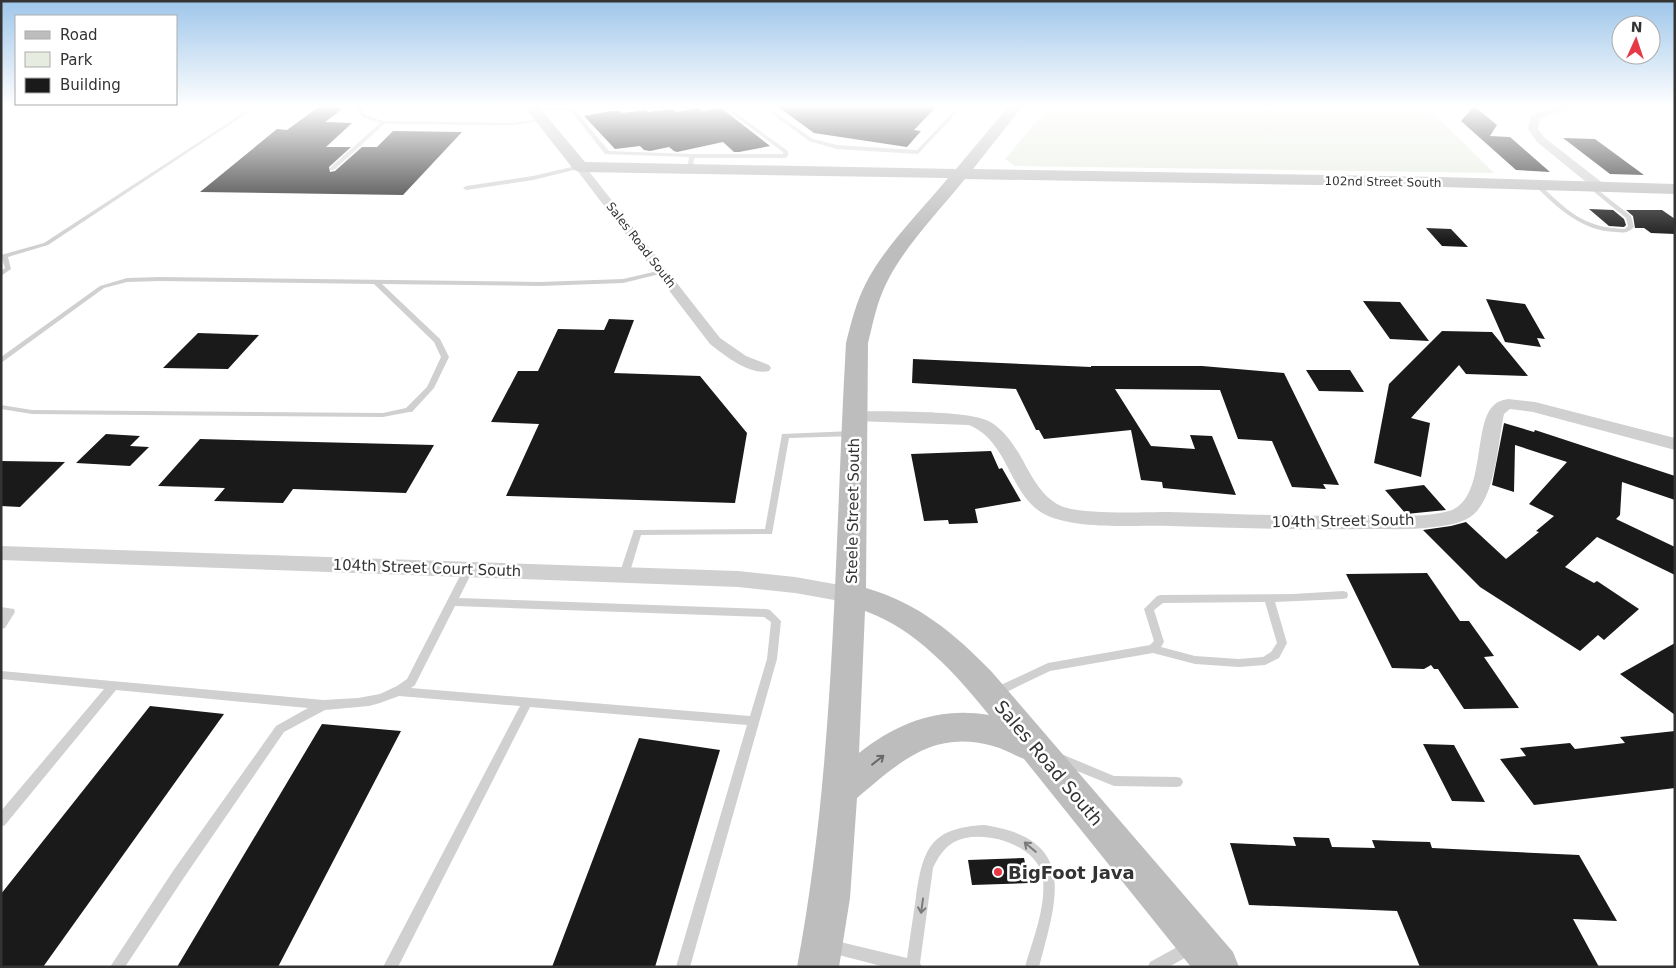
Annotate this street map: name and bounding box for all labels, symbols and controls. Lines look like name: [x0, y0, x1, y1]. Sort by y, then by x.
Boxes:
legend: [15, 15, 178, 105]
north arrow: [1611, 15, 1661, 65]
text: N: [1630, 19, 1643, 35]
text: Road: [60, 26, 98, 44]
text: Park: [60, 51, 93, 69]
text: Building: [60, 76, 121, 94]
street label: 102nd Street South: [1324, 174, 1442, 190]
street label: Sales Road South: [603, 199, 679, 291]
street label: Steele Street South: [843, 438, 863, 584]
street label: 104th Street South: [1271, 511, 1415, 531]
street label: 104th Street Court South: [332, 556, 522, 580]
street label: Sales Road South: [991, 696, 1107, 830]
one-way arrow: [871, 754, 884, 765]
one-way arrow: [1023, 842, 1036, 853]
place label: BigFoot Java: [1008, 862, 1135, 883]
marker: BigFoot Java: [992, 866, 1004, 878]
one-way arrow: [917, 898, 927, 914]

